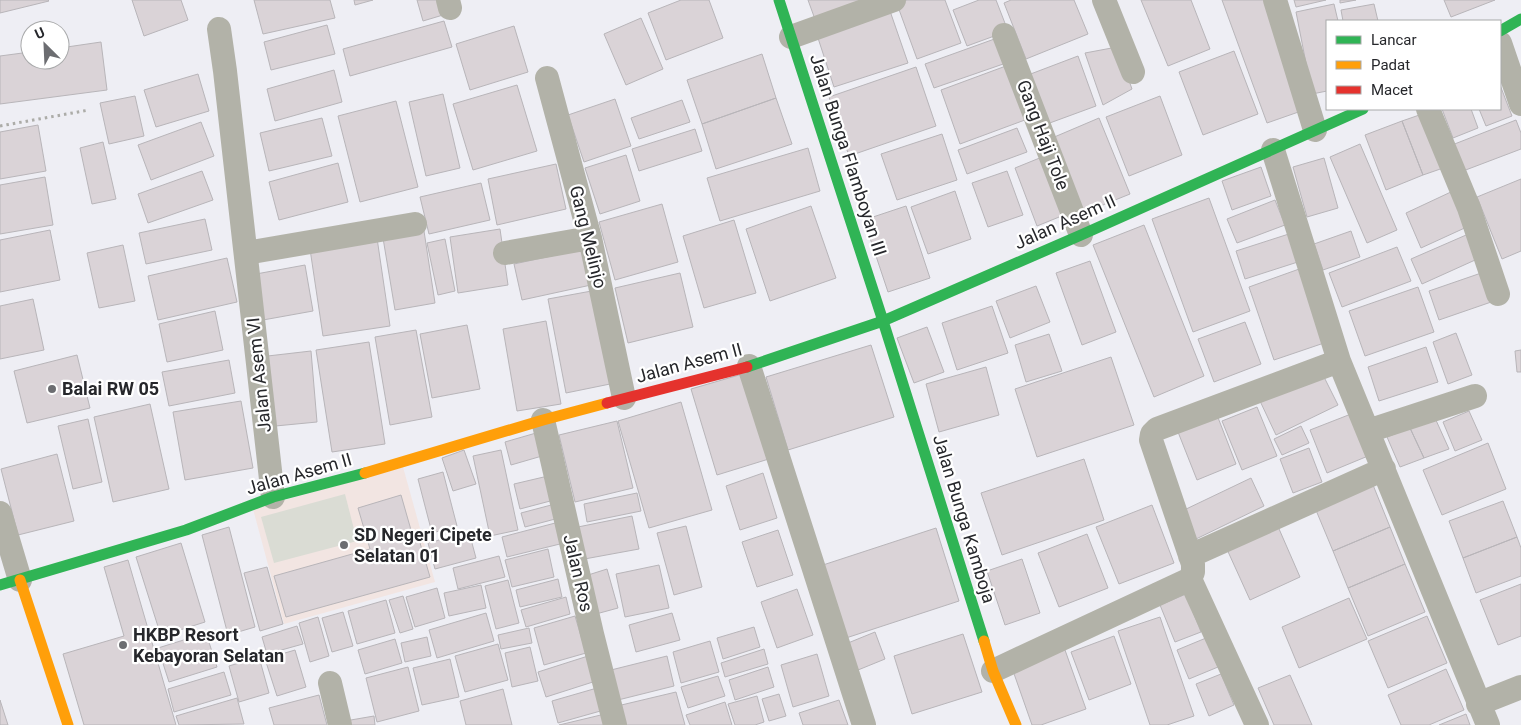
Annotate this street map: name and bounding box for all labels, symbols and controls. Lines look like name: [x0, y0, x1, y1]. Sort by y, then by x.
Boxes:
north arrow: [20, 20, 70, 70]
legend: [1326, 20, 1501, 110]
text: U: [32, 24, 47, 42]
text: Lancar: [1371, 31, 1417, 49]
street label: Jalan Bunga Flamboyan III: [806, 51, 891, 259]
text: Padat: [1371, 56, 1410, 74]
street label: Gang Haji Tole: [1013, 77, 1074, 193]
text: Macet: [1371, 81, 1413, 99]
street label: Gang Melinjo: [566, 183, 611, 290]
street label: Jalan Asem II: [1011, 190, 1119, 253]
street label: Jalan Asem VI: [242, 317, 275, 434]
street label: Jalan Asem II: [634, 338, 744, 387]
place label: Balai RW 05: [62, 378, 159, 399]
marker: Balai RW 05: [46, 383, 58, 395]
street label: Jalan Bunga Kamboja: [929, 432, 1000, 606]
street label: Jalan Asem II: [244, 448, 354, 499]
place label: SD Negeri Cipete Selatan 01: [354, 524, 492, 566]
street label: Jalan Ros: [559, 532, 598, 614]
marker: SD Negeri Cipete Selatan 01: [338, 539, 350, 551]
place label: HKBP Resort Kebayoran Selatan: [133, 624, 284, 666]
marker: HKBP Resort Kebayoran Selatan: [117, 639, 129, 651]

